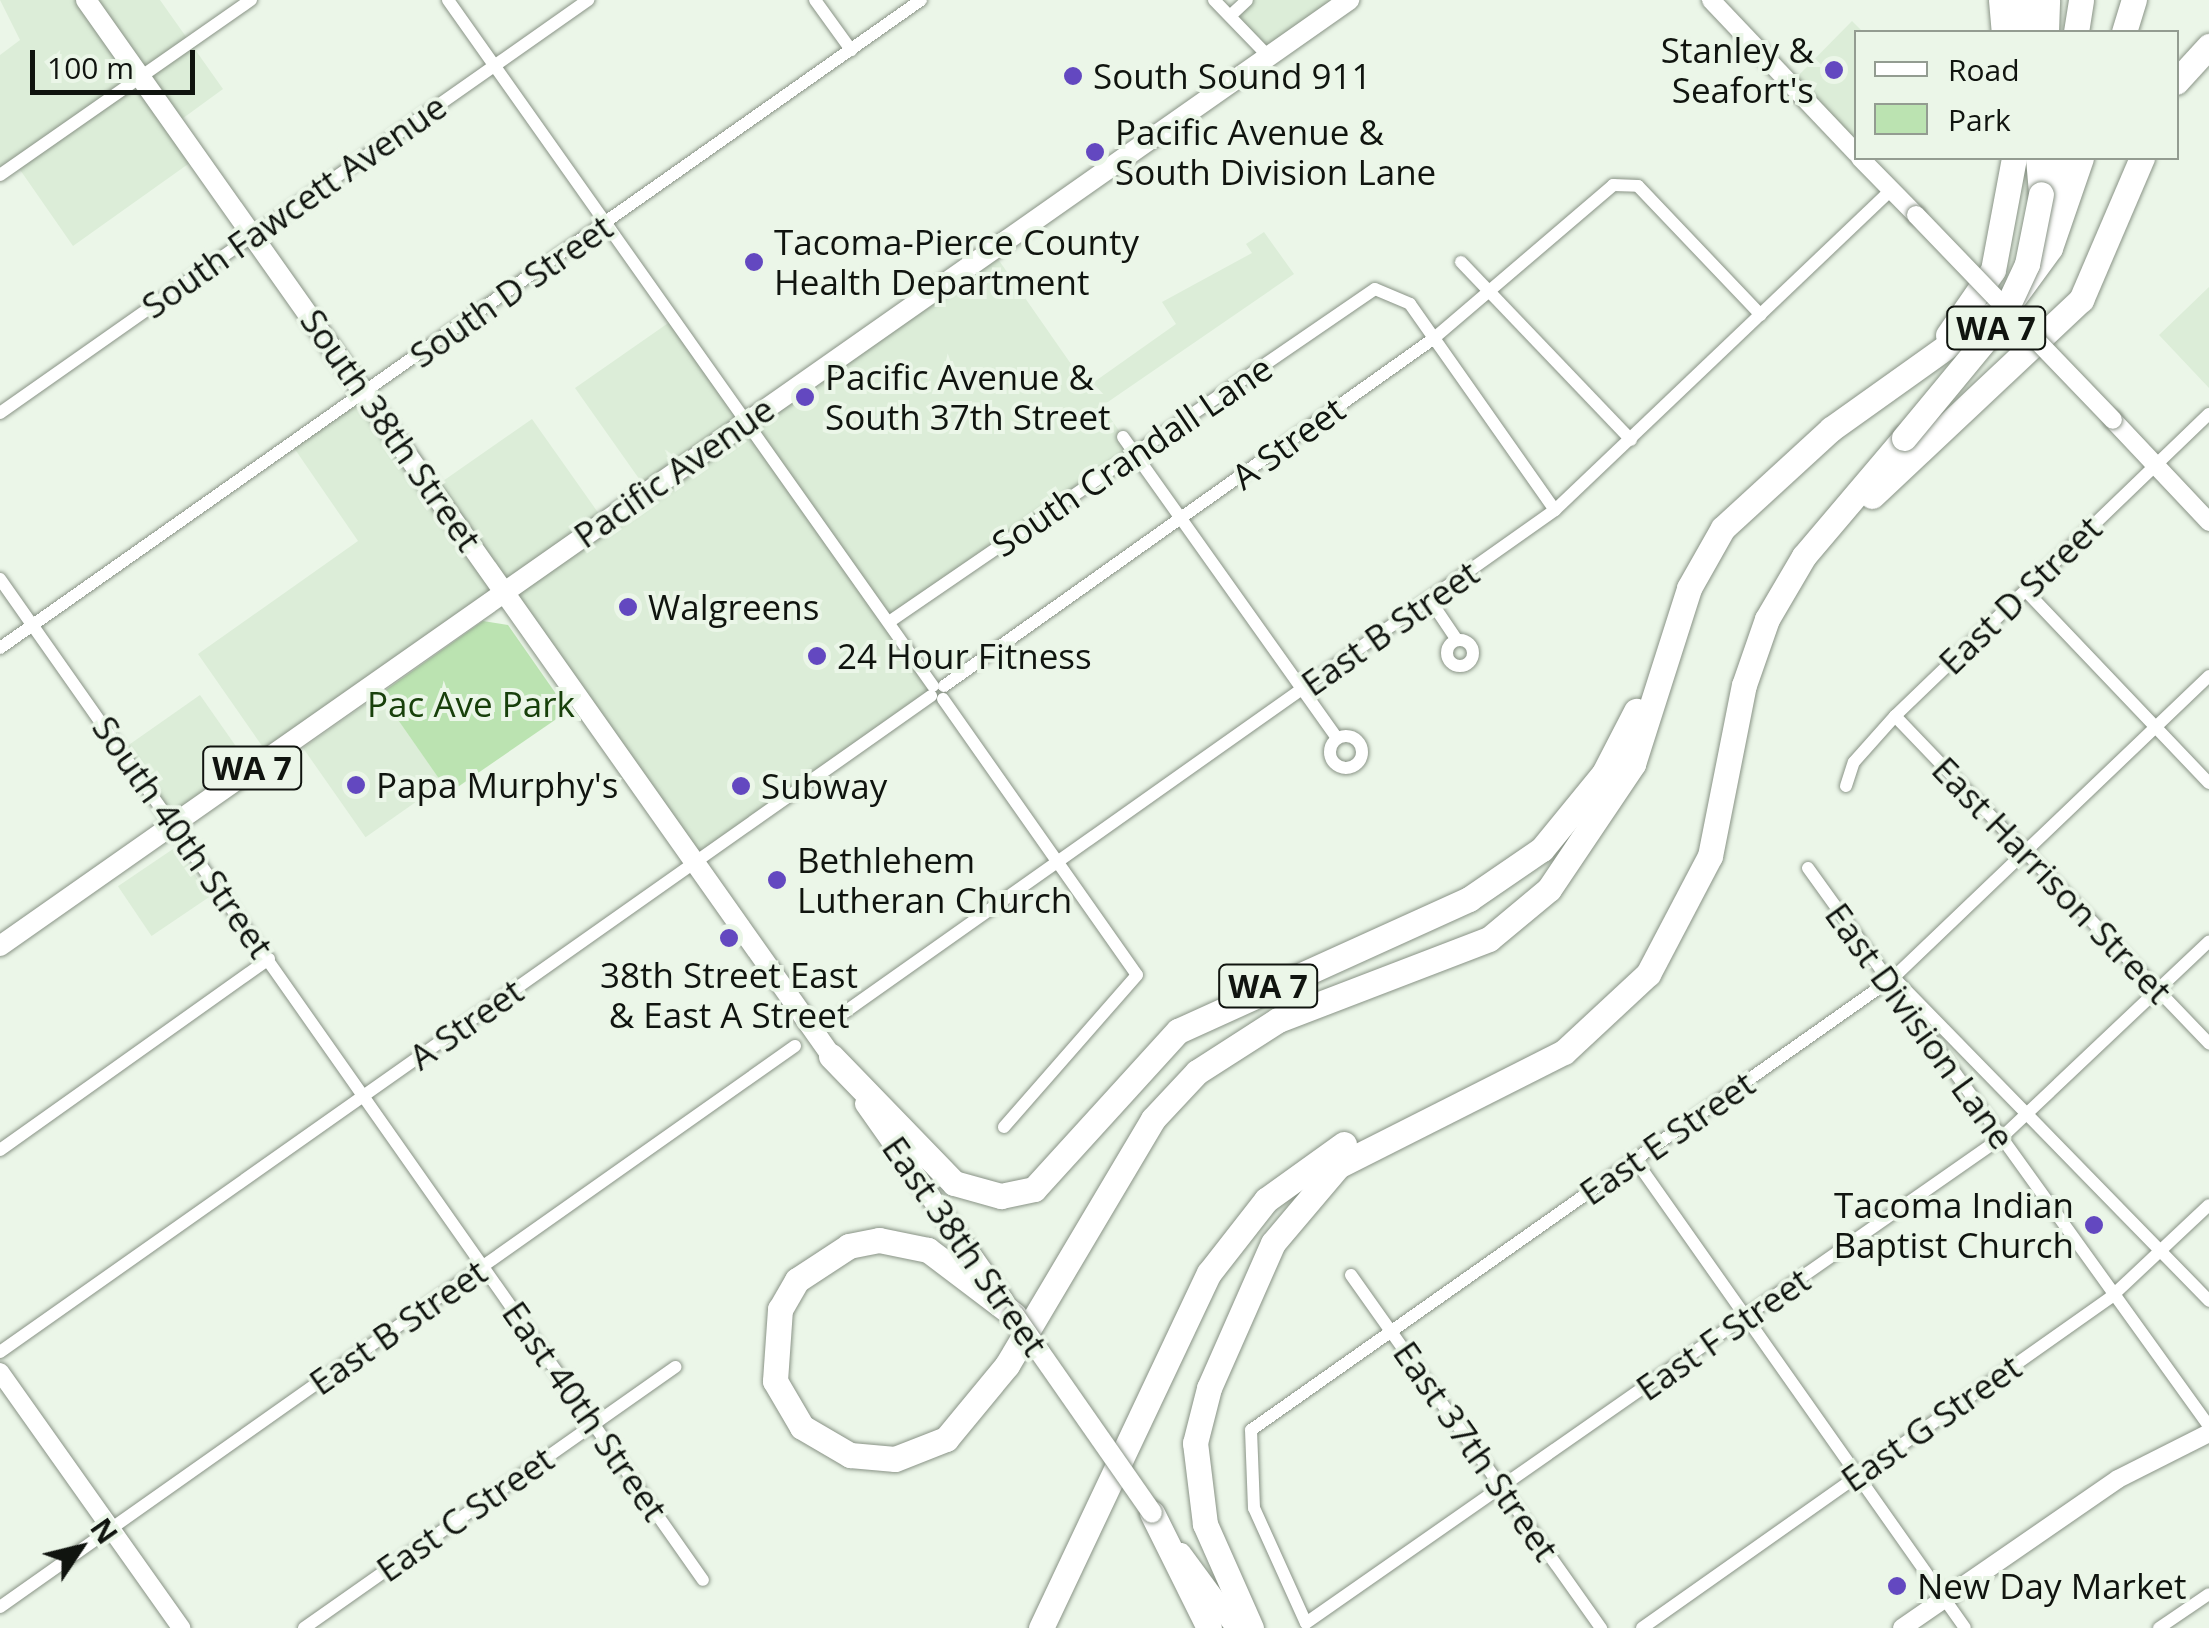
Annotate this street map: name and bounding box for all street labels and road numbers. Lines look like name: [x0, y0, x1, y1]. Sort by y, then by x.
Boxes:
street label: South Fawcett Avenue: [134, 85, 454, 327]
street label: South D Street: [402, 206, 620, 376]
street label: South 38th Street: [292, 301, 490, 559]
road number: WA 7: [1946, 301, 2046, 355]
street label: South Crandall Lane: [984, 347, 1280, 565]
street label: Pacific Avenue: [566, 388, 782, 556]
street label: A Street: [1223, 388, 1353, 498]
street label: East D Street: [1930, 507, 2110, 683]
street label: East B Street: [1293, 552, 1487, 704]
street label: South 40th Street: [84, 708, 282, 966]
road number: WA 7: [202, 741, 302, 795]
street label: East Harrison Street: [1924, 748, 2180, 1012]
street label: East Division Lane: [1817, 895, 2023, 1157]
road number: WA 7: [1218, 959, 1318, 1013]
street label: A Street: [401, 970, 531, 1078]
street label: East E Street: [1572, 1062, 1762, 1214]
street label: East 38th Street: [874, 1128, 1056, 1364]
street label: East B Street: [301, 1251, 495, 1403]
street label: East F Street: [1628, 1259, 1818, 1409]
street label: East 40th Street: [494, 1293, 676, 1529]
street label: East 37th Street: [1385, 1333, 1567, 1569]
street label: East G Street: [1833, 1346, 2029, 1500]
street label: East C Street: [369, 1438, 561, 1590]

